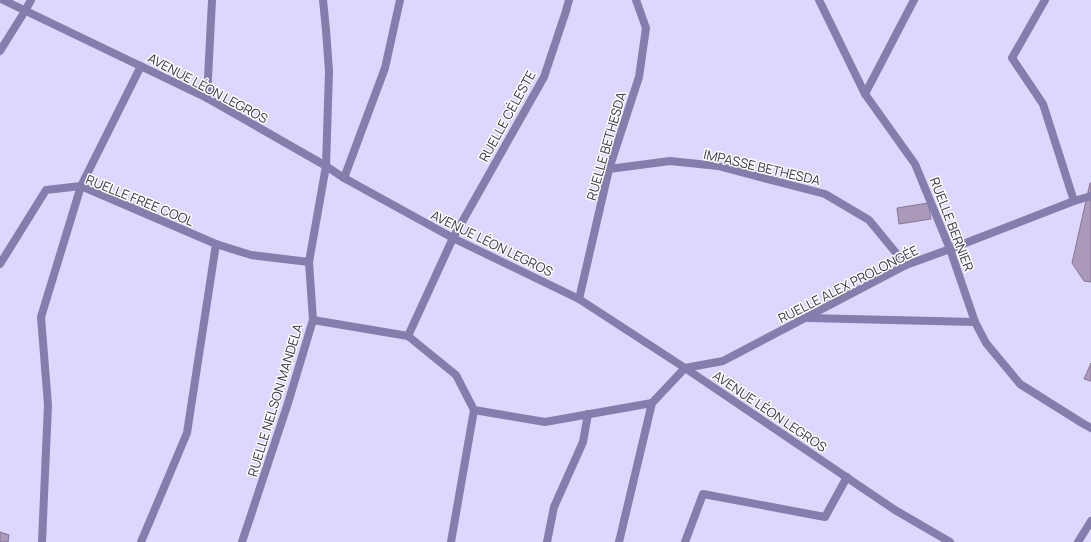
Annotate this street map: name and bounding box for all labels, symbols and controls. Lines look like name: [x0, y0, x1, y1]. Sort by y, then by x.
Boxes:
street label: AVENUE LÉON LEGROS: [145, 49, 271, 127]
street label: RUELLE CÉLESTE: [474, 67, 540, 165]
street label: RUELLE BETHESDA: [582, 90, 630, 202]
street label: IMPASSE BETHESDA: [702, 145, 822, 189]
street label: RUELLE FREE COOL: [83, 170, 197, 230]
street label: RUELLE BERNIER: [926, 174, 978, 274]
street label: AVENUE LÉON LEGROS: [428, 206, 556, 280]
street label: RUELLE ALEX PROLONGÉE: [775, 241, 921, 327]
street label: RUELLE NELSON MANDELA: [243, 321, 307, 479]
street label: AVENUE LÉON LEGROS: [710, 366, 830, 456]

